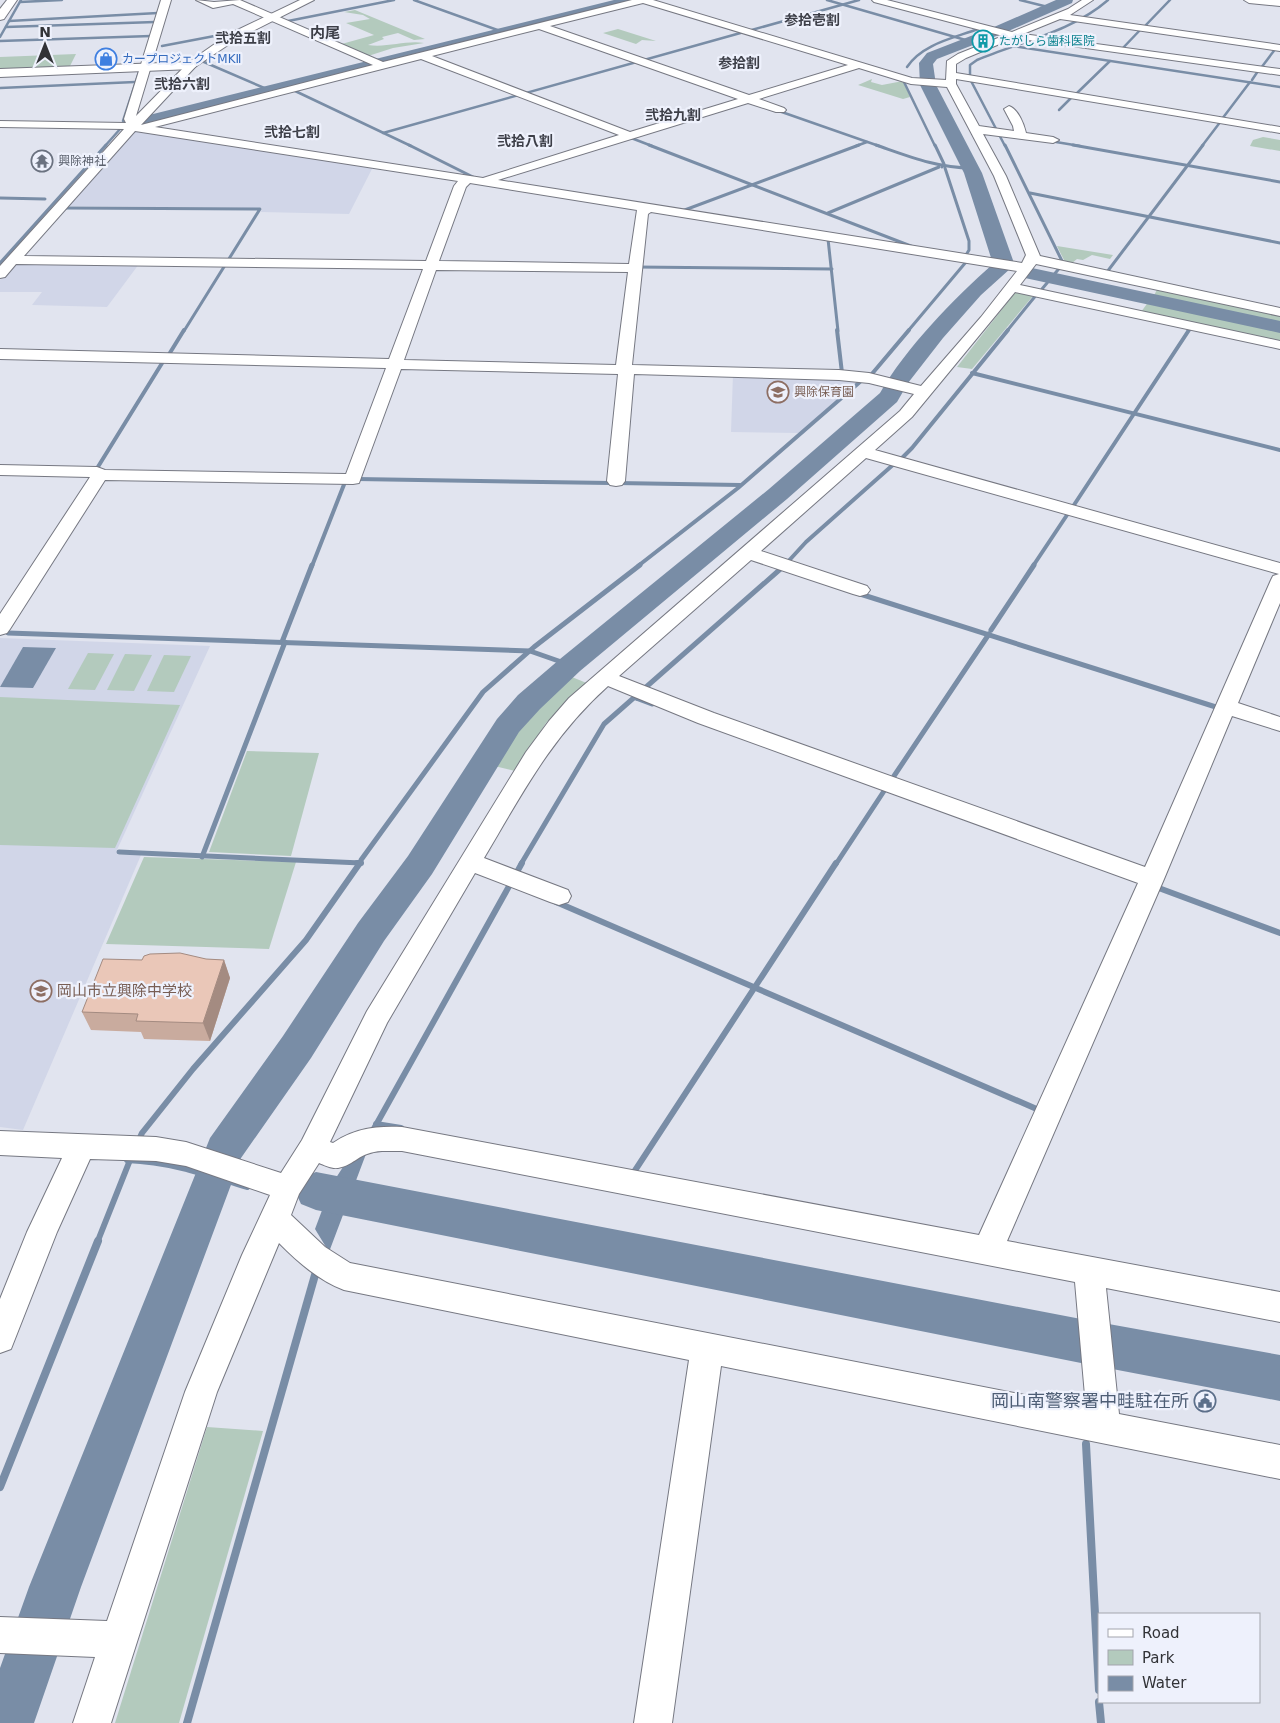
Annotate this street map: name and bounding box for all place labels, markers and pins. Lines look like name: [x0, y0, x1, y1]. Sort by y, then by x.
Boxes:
building icon: たがしら歯科医院: [971, 29, 995, 53]
place label: たがしら歯科医院: [999, 34, 1095, 48]
shop icon: カープロジェクトMKⅡ: [94, 47, 118, 71]
place label: カープロジェクトMKⅡ: [122, 52, 241, 66]
temple icon: 興除神社: [30, 149, 54, 173]
place label: 興除神社: [58, 154, 106, 168]
school or university icon: 興除保育園: [766, 380, 790, 404]
place label: 興除保育園: [794, 385, 854, 399]
school or university icon: 岡山市立興除中学校: [29, 979, 53, 1003]
place label: 岡山市立興除中学校: [57, 982, 192, 1000]
public building icon: 岡山南警察署中畦駐在所: [1193, 1389, 1217, 1413]
place label: 岡山南警察署中畦駐在所: [991, 1390, 1189, 1411]

